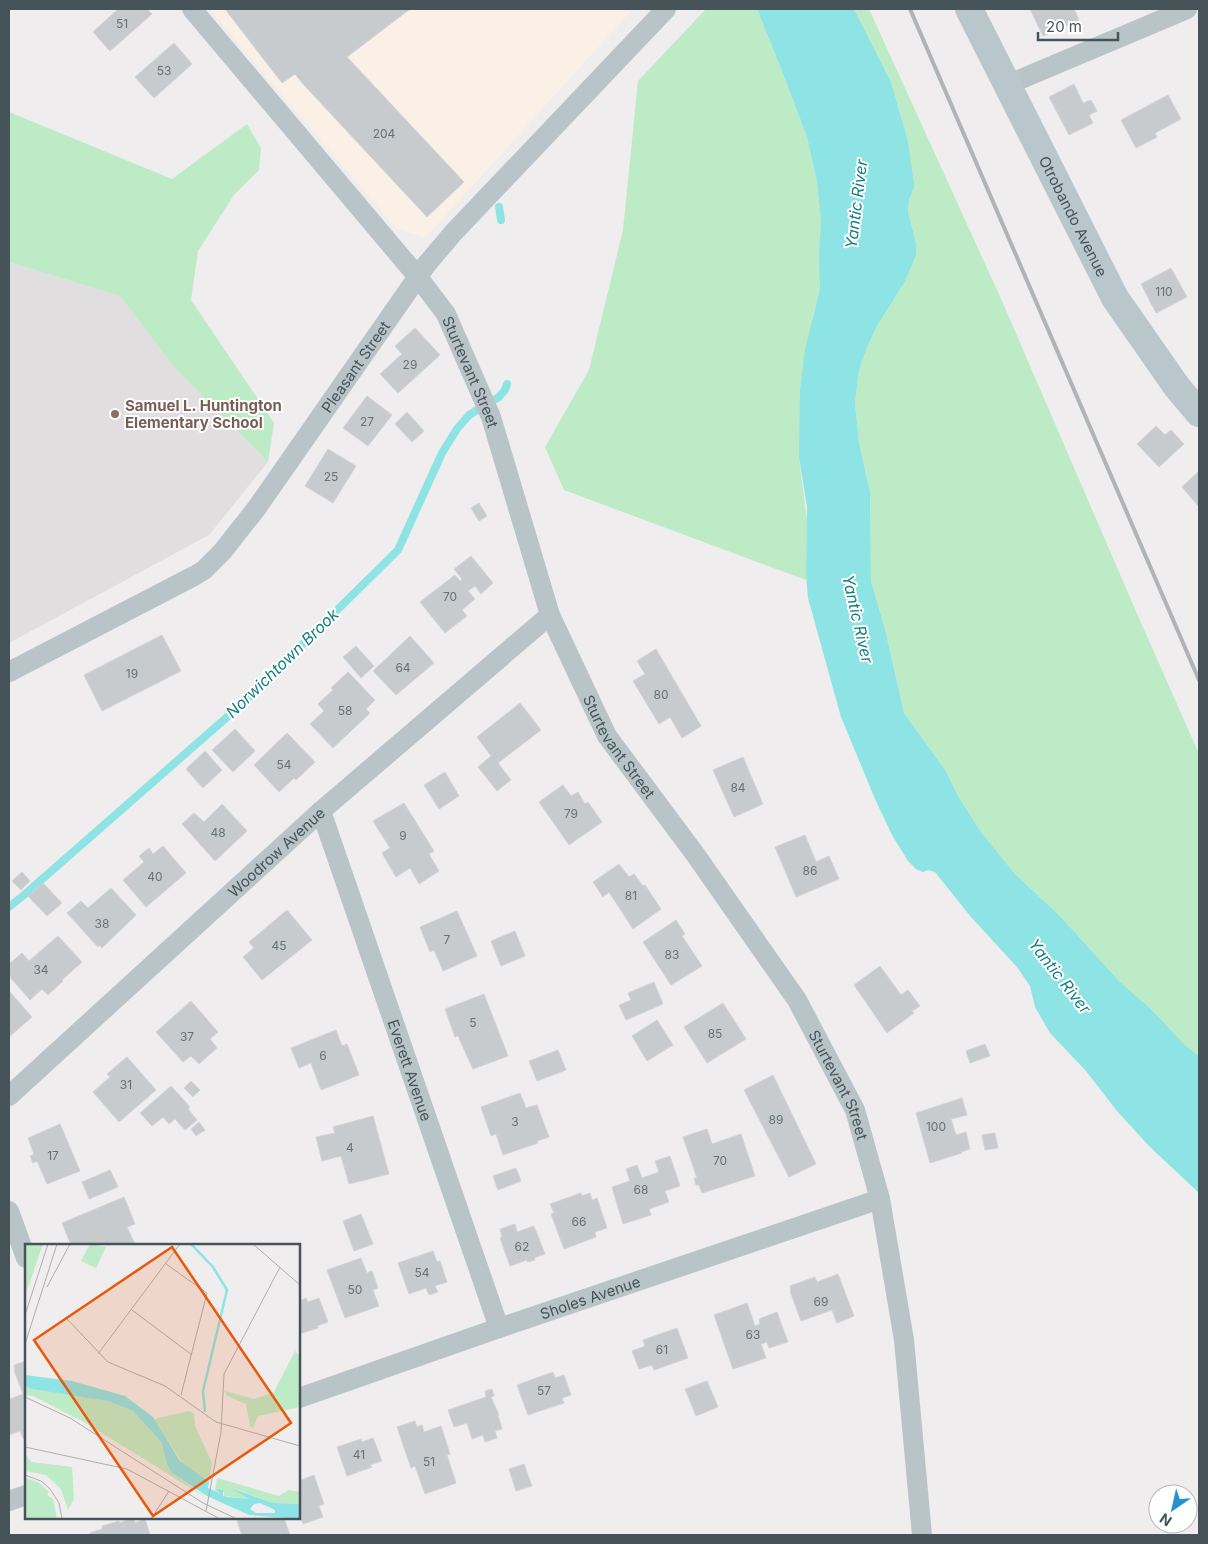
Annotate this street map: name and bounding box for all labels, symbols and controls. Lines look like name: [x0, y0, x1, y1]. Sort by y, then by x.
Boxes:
scale bar: [1038, 10, 1118, 42]
house number: 51: [116, 16, 128, 31]
text: 20 m: [1046, 17, 1082, 36]
house number: 53: [157, 63, 171, 78]
house number: 204: [373, 126, 396, 141]
street label: Otrobando Avenue: [1035, 153, 1112, 280]
water label: Yantic River: [841, 157, 872, 250]
house number: 110: [1155, 284, 1173, 299]
street label: Sturtevant Street: [439, 313, 503, 430]
street label: Pleasant Street: [317, 317, 394, 416]
house number: 29: [403, 357, 417, 372]
place label: Samuel L. Huntington Elementary School: [125, 396, 282, 432]
marker: Samuel L. Huntington Elementary School: [109, 408, 121, 420]
house number: 27: [360, 414, 374, 429]
house number: 25: [324, 469, 338, 484]
water label: Yantic River: [838, 573, 878, 666]
house number: 70: [443, 589, 457, 604]
water label: Norwichtown Brook: [221, 604, 343, 722]
house number: 64: [395, 660, 411, 675]
house number: 19: [126, 666, 138, 681]
house number: 80: [654, 687, 669, 702]
street label: Sturtevant Street: [579, 692, 660, 802]
house number: 58: [338, 703, 352, 718]
house number: 54: [276, 757, 292, 772]
house number: 84: [730, 780, 746, 795]
street label: Woodrow Avenue: [224, 803, 329, 901]
house number: 79: [564, 806, 578, 821]
house number: 48: [210, 825, 226, 840]
house number: 9: [399, 828, 407, 843]
house number: 86: [803, 863, 817, 878]
house number: 40: [147, 869, 163, 884]
house number: 81: [625, 888, 637, 903]
house number: 38: [95, 916, 109, 931]
house number: 7: [444, 932, 451, 947]
water label: Yantic River: [1024, 934, 1096, 1018]
house number: 45: [271, 938, 287, 953]
house number: 83: [665, 947, 679, 962]
house number: 34: [33, 962, 49, 977]
house number: 5: [469, 1015, 477, 1030]
street label: Everett Avenue: [384, 1017, 437, 1124]
house number: 85: [708, 1026, 722, 1041]
street label: Sturtevant Street: [805, 1027, 872, 1142]
house number: 37: [180, 1029, 194, 1044]
house number: 6: [319, 1048, 327, 1063]
house number: 31: [120, 1077, 132, 1092]
house number: 89: [769, 1112, 783, 1127]
house number: 3: [511, 1114, 519, 1129]
house number: 100: [926, 1119, 946, 1134]
house number: 4: [346, 1140, 354, 1155]
house number: 17: [47, 1148, 59, 1163]
house number: 70: [713, 1153, 727, 1168]
house number: 68: [634, 1182, 648, 1197]
house number: 66: [572, 1214, 586, 1229]
house number: 62: [515, 1239, 529, 1254]
inset map: [25, 1244, 300, 1519]
house number: 54: [414, 1265, 430, 1280]
street label: Sholes Avenue: [537, 1271, 643, 1323]
house number: 50: [348, 1282, 362, 1297]
house number: 69: [814, 1294, 828, 1309]
house number: 63: [746, 1327, 760, 1342]
house number: 61: [656, 1342, 668, 1357]
house number: 57: [537, 1383, 551, 1398]
house number: 41: [353, 1447, 365, 1462]
house number: 51: [423, 1454, 435, 1469]
north arrow: [1148, 1484, 1198, 1534]
text: N: [1156, 1510, 1175, 1530]

